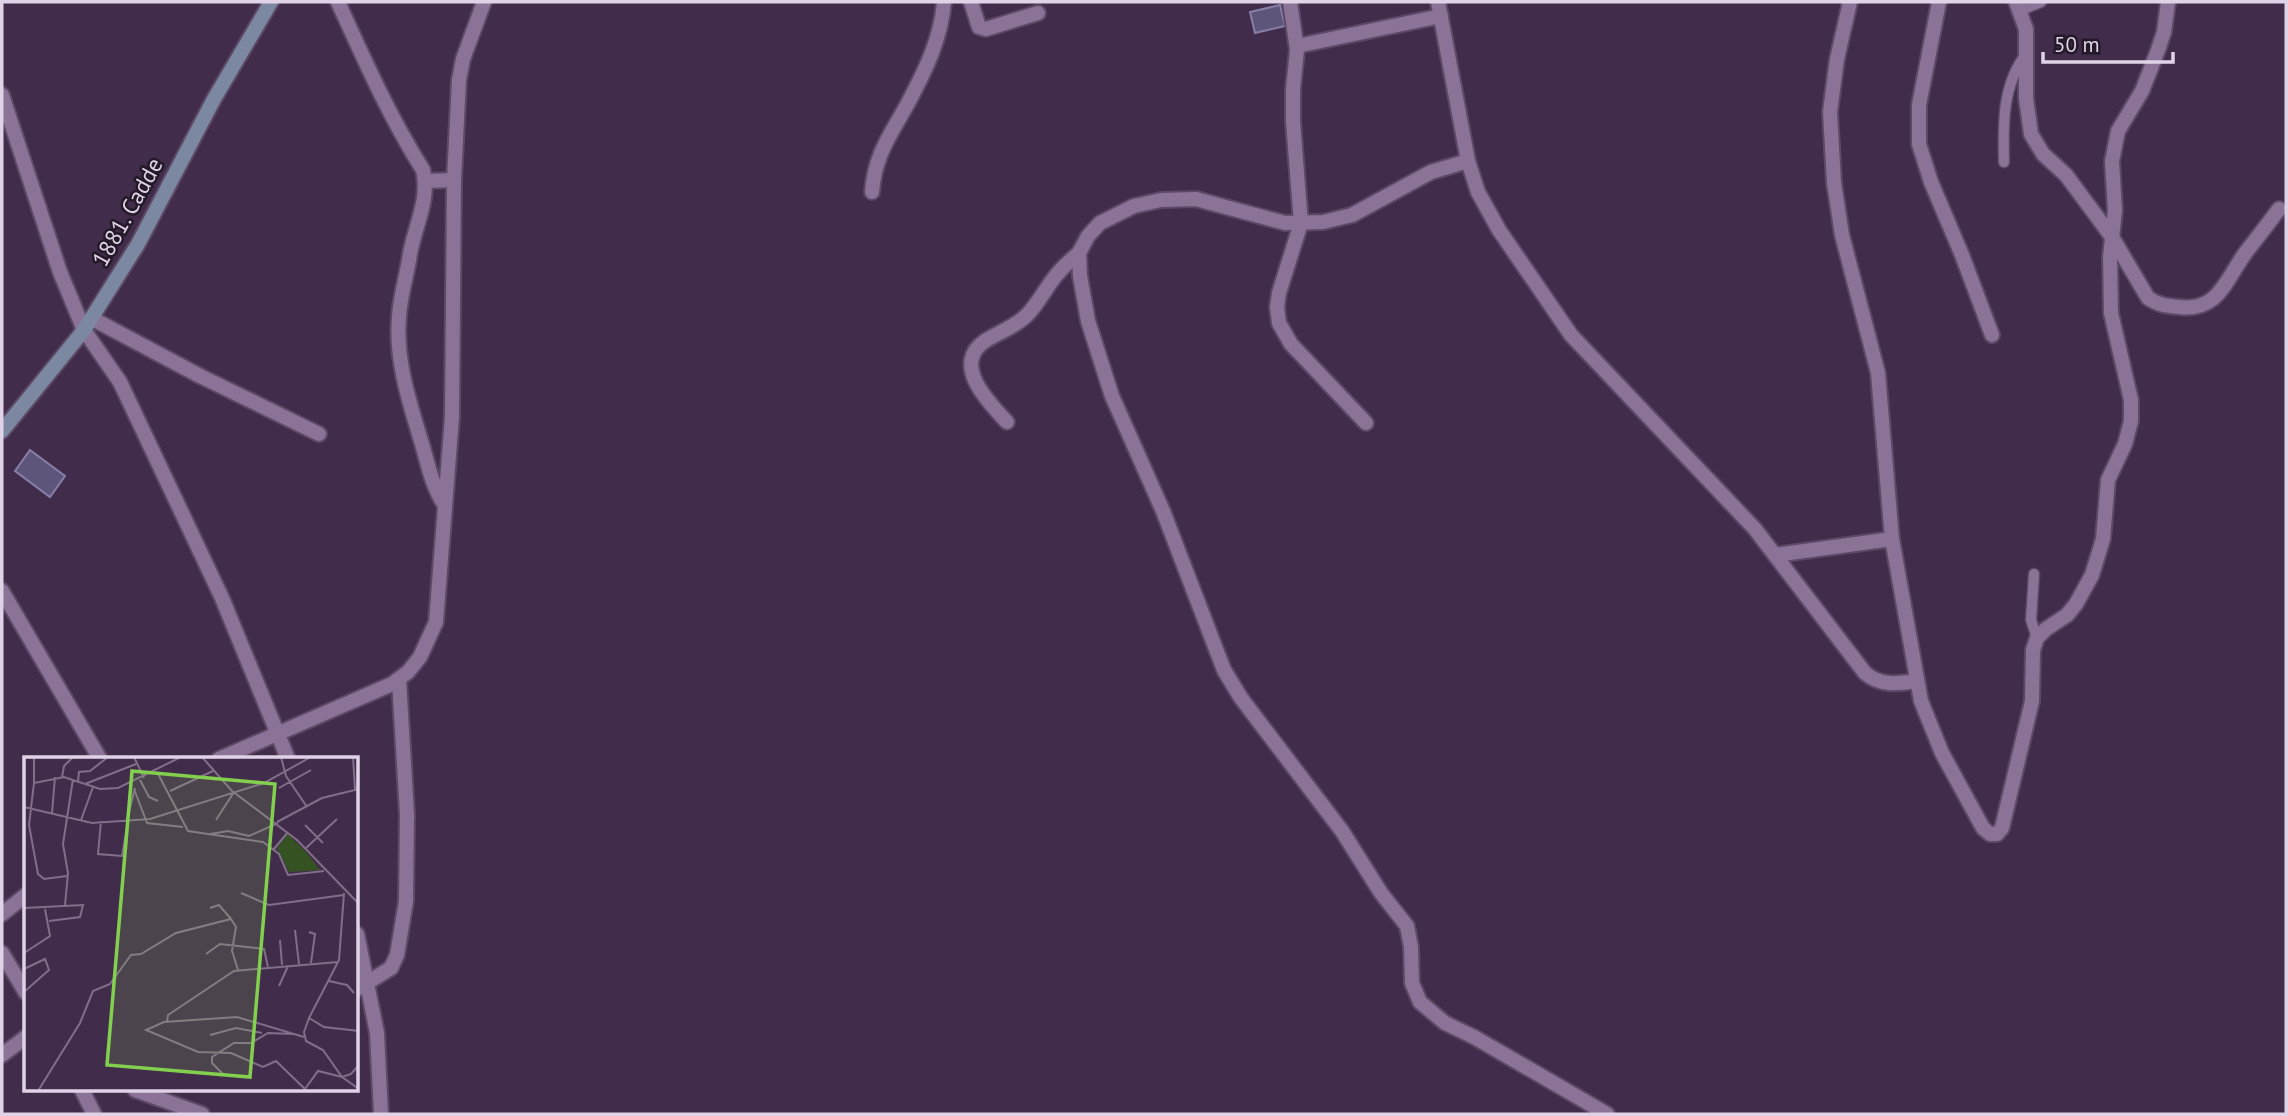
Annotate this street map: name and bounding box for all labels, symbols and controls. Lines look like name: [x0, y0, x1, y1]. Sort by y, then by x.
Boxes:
scale bar: [2043, 21, 2172, 65]
text: 50 m: [2054, 31, 2100, 58]
street label: 1881. Cadde: [85, 152, 169, 272]
inset map: [24, 757, 359, 1092]

